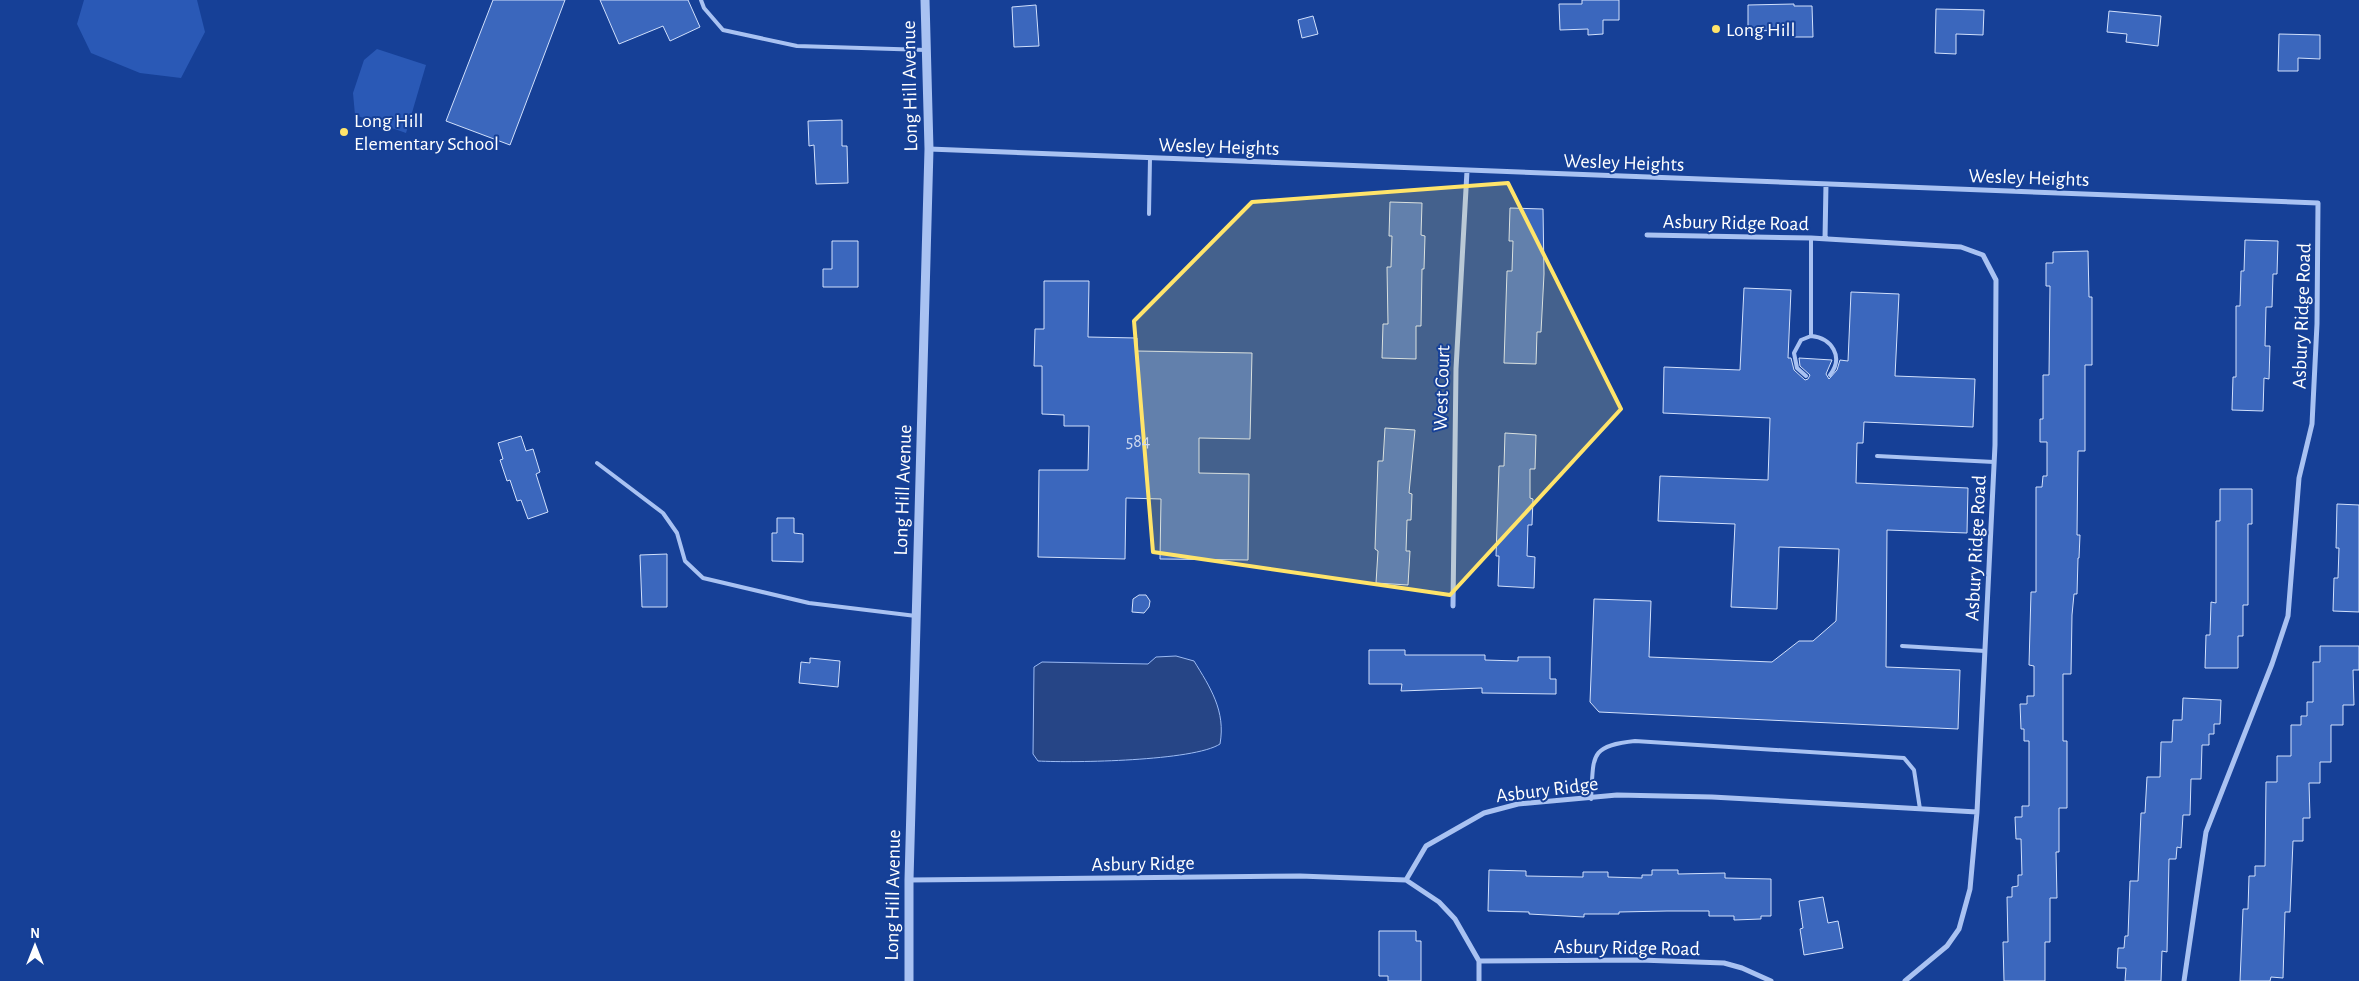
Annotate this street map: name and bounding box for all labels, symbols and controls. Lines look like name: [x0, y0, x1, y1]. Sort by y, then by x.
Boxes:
street label: Long Hill Avenue: [899, 20, 921, 152]
place label: Long Hill: [1726, 20, 1795, 40]
marker: Long Hill: [1710, 23, 1722, 35]
place label: Long Hill Elementary School: [354, 111, 499, 154]
marker: Long Hill Elementary School: [338, 126, 350, 138]
street label: Wesley Heights: [1158, 135, 1280, 159]
street label: Wesley Heights: [1563, 151, 1685, 175]
street label: Wesley Heights: [1968, 166, 2090, 190]
street label: Asbury Ridge Road: [1663, 212, 1809, 234]
street label: Asbury Ridge Road: [2289, 243, 2315, 389]
street label: West Court: [1431, 344, 1454, 431]
street label: Long Hill Avenue: [891, 424, 915, 556]
house number: 584: [1126, 433, 1151, 451]
street label: Asbury Ridge Road: [1962, 475, 1990, 622]
street label: Asbury Ridge: [1495, 774, 1599, 806]
street label: Long Hill Avenue: [882, 829, 904, 961]
street label: Asbury Ridge: [1091, 853, 1195, 875]
north arrow: [10, 921, 60, 971]
text: N: [30, 927, 40, 941]
street label: Asbury Ridge Road: [1554, 937, 1700, 959]

